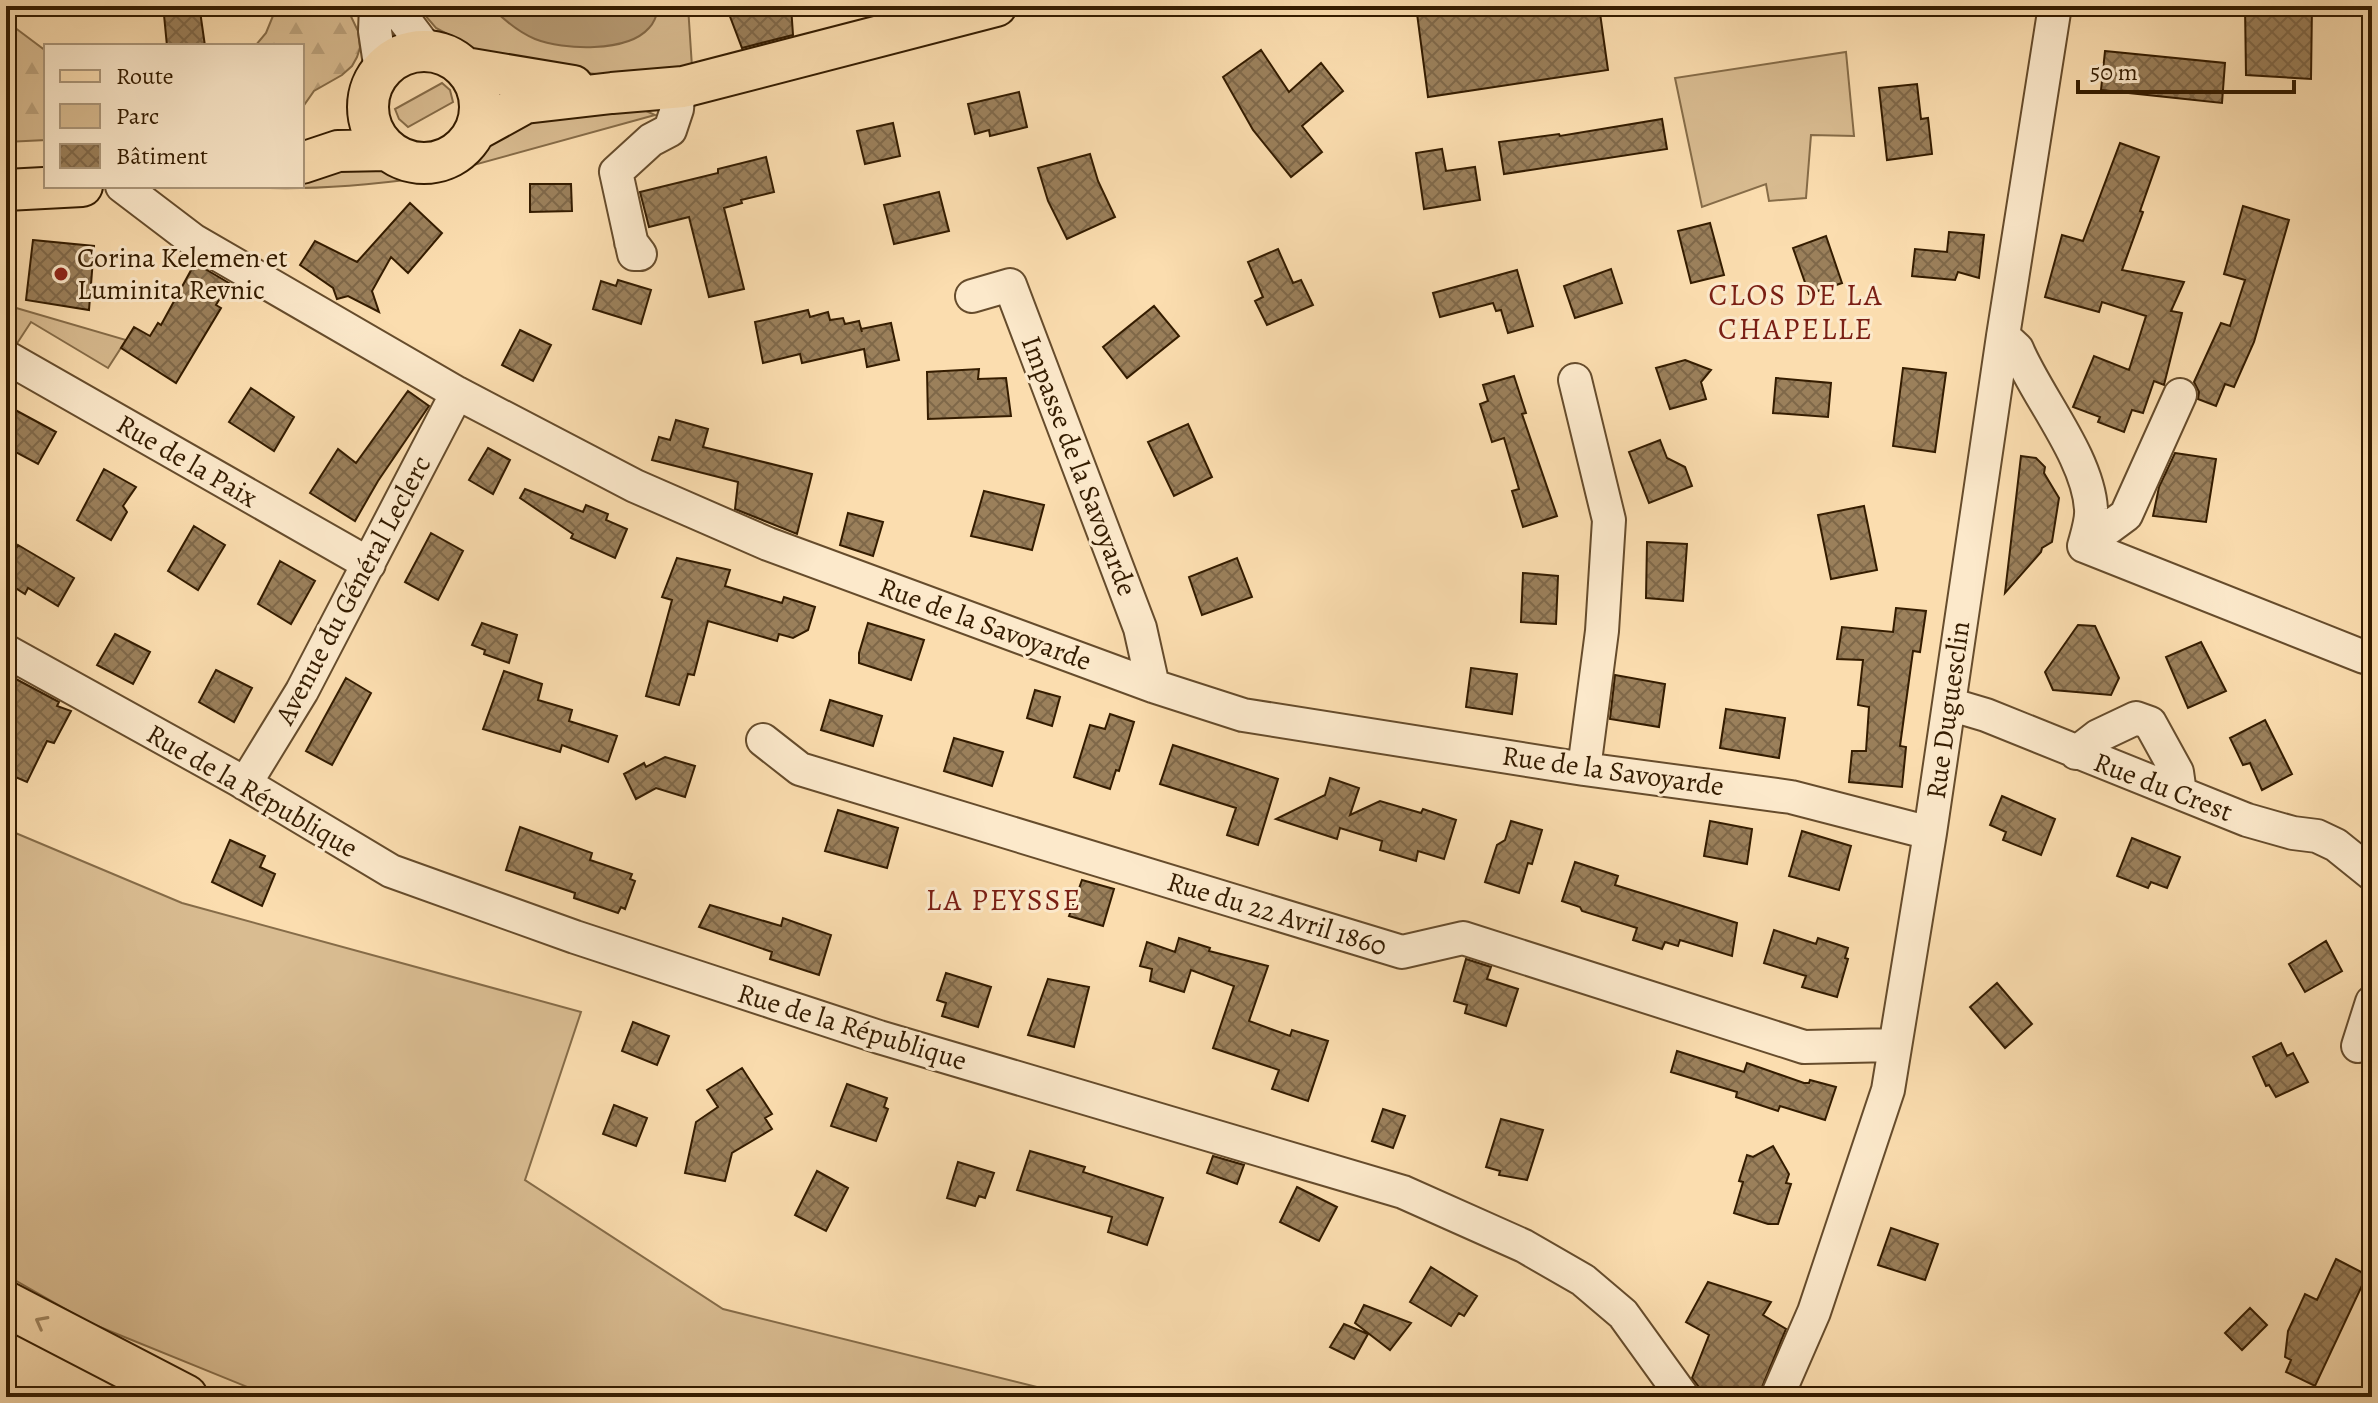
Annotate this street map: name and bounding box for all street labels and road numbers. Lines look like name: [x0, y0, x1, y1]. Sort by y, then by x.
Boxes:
street label: Impasse de la Savoyarde: [1012, 331, 1146, 601]
street label: Rue de la Paix: [109, 405, 265, 517]
street label: Avenue du Général Leclerc: [265, 449, 440, 732]
street label: Rue de la Savoyarde: [873, 568, 1097, 680]
street label: Rue Duguesclin: [1917, 619, 1979, 801]
street label: Rue de la République: [139, 715, 365, 867]
street label: Rue de la Savoyarde: [1500, 737, 1726, 805]
street label: Rue du Crest: [2088, 743, 2238, 831]
street label: Rue du 22 Avril 1860: [1163, 863, 1391, 965]
street label: Rue de la République: [733, 974, 971, 1080]

